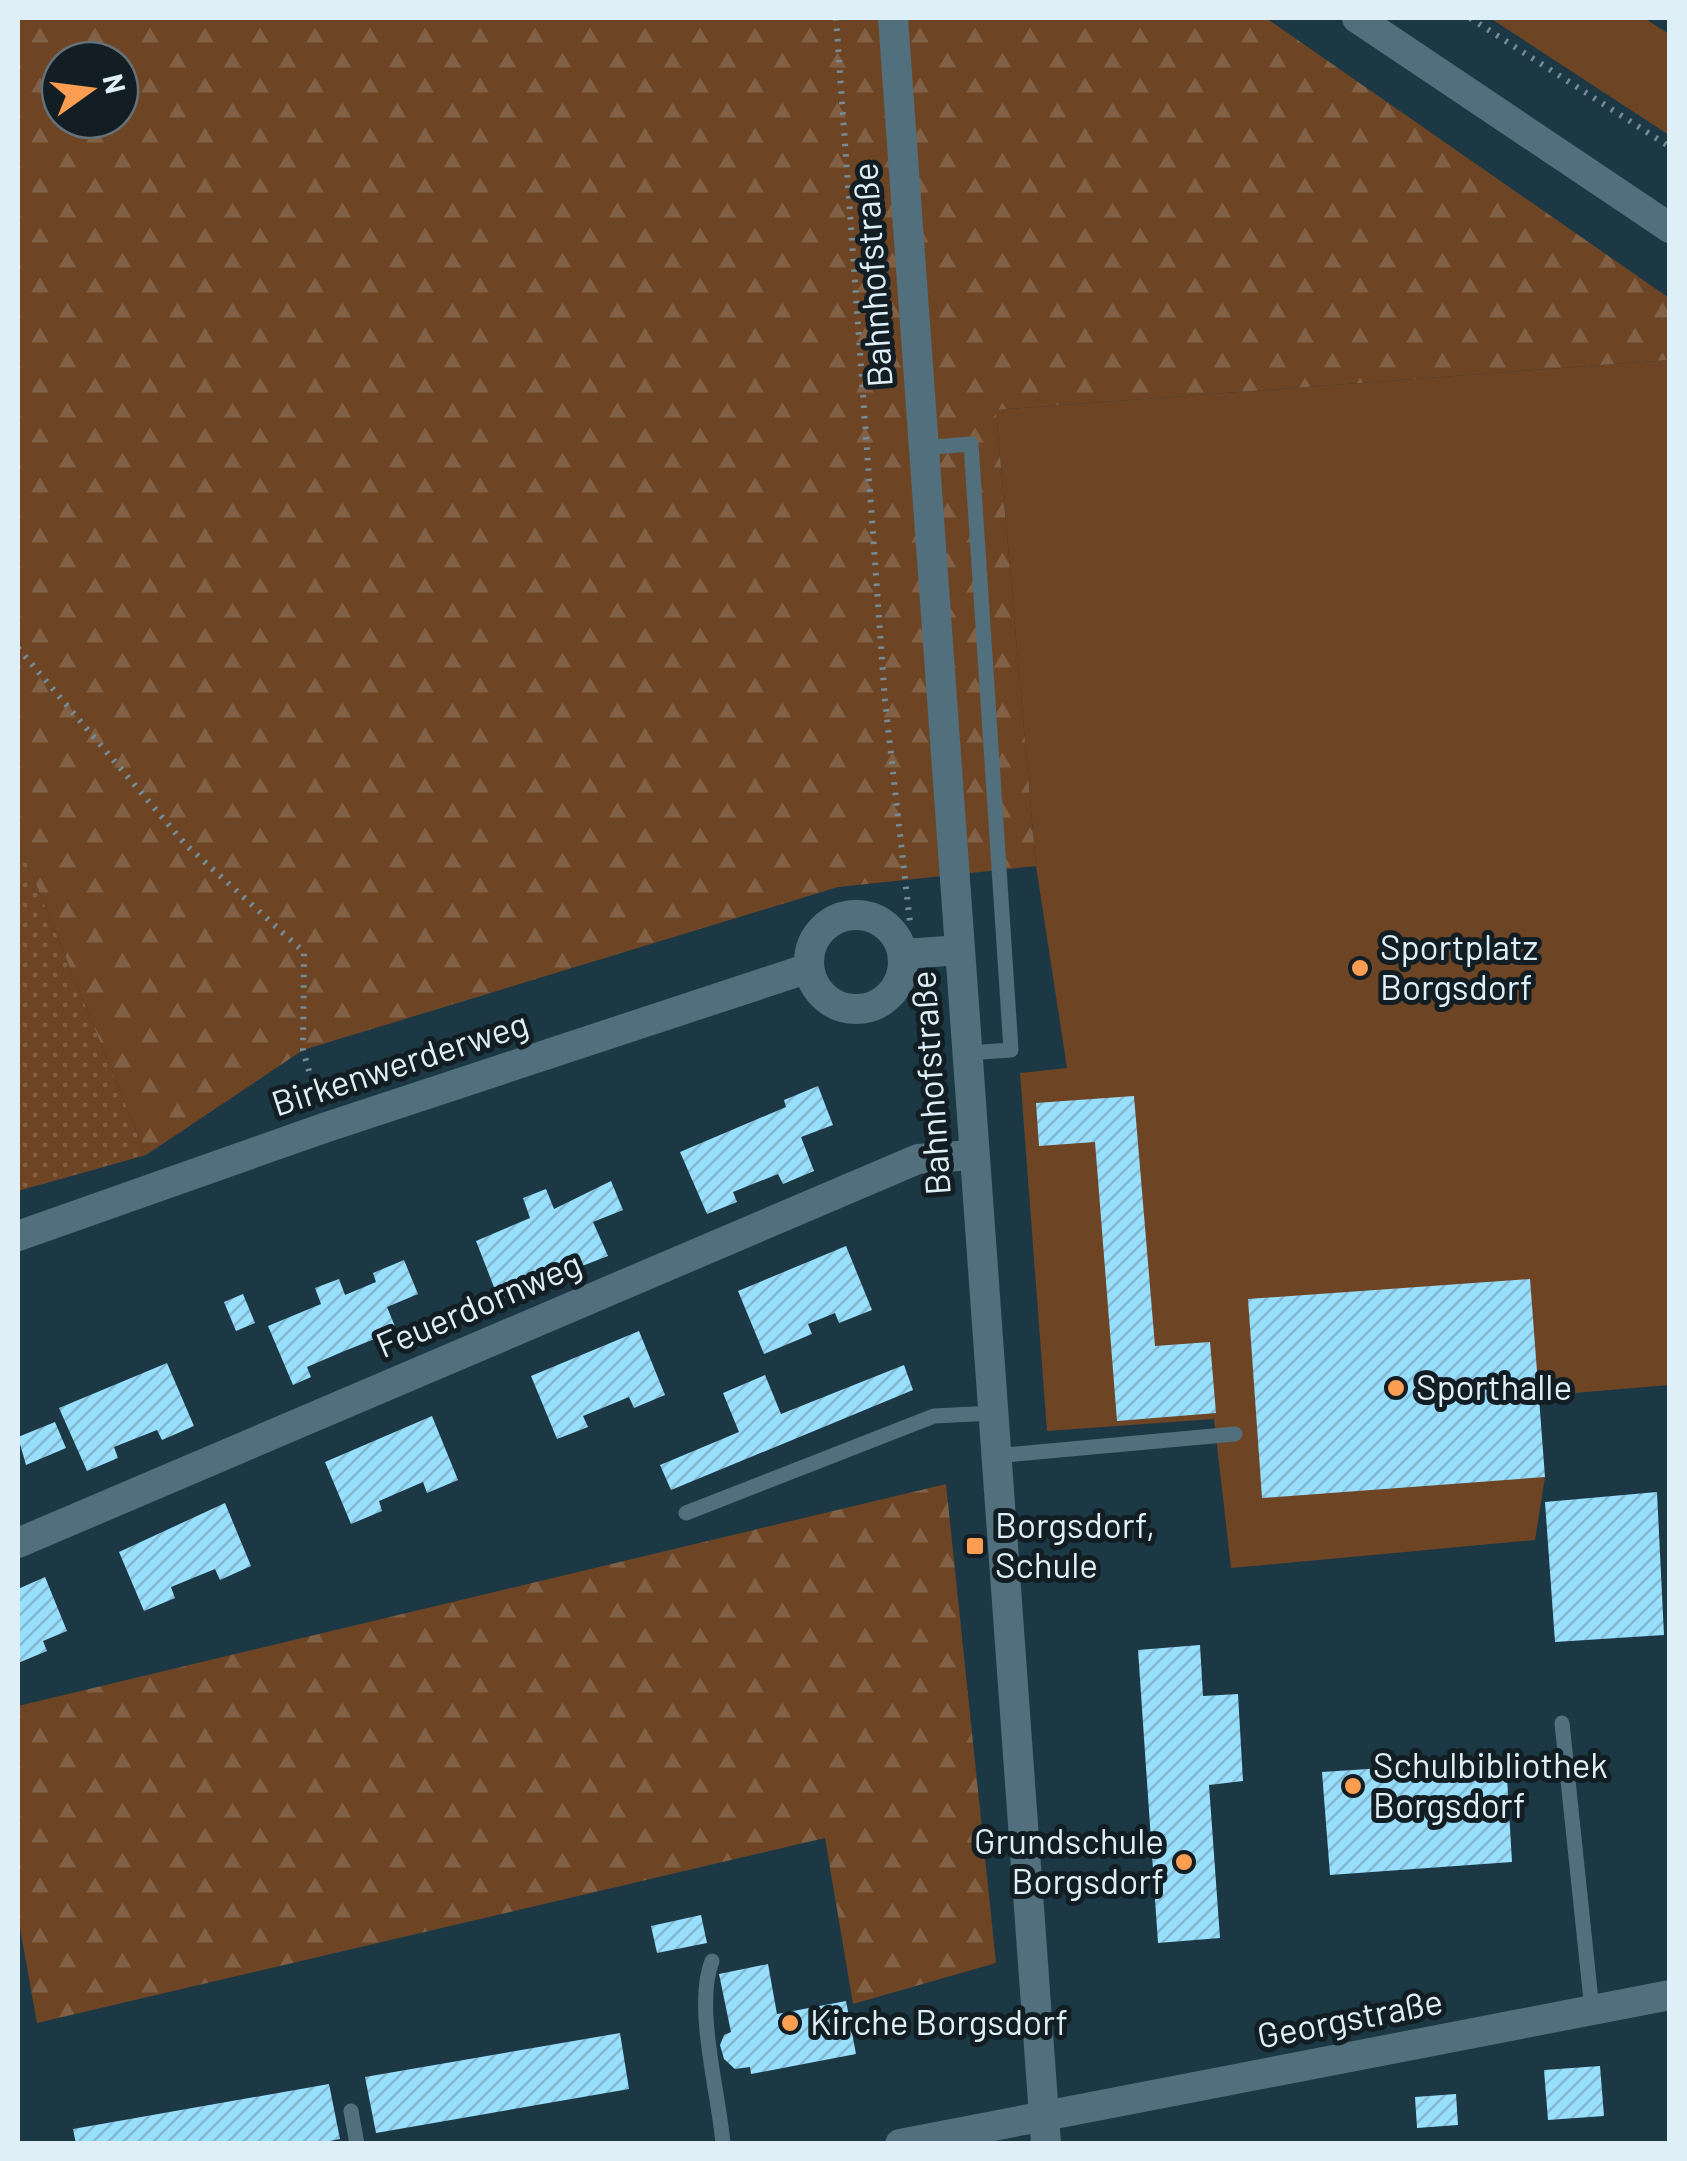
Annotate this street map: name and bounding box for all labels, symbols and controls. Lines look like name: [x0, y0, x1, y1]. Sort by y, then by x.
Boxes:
north arrow: [40, 40, 140, 140]
text: N: [96, 71, 134, 97]
street label: Bahnhofstraße: [842, 161, 900, 389]
place label: Sportplatz Borgsdorf: [1380, 925, 1538, 1007]
marker: Sportplatz Borgsdorf: [1349, 957, 1371, 979]
street label: Bahnhofstraße: [900, 969, 958, 1197]
street label: Birkenwerderweg: [266, 1001, 533, 1123]
street label: Feuerdornweg: [369, 1241, 587, 1365]
place label: Sporthalle: [1416, 1365, 1572, 1407]
marker: Sporthalle: [1385, 1377, 1407, 1399]
place label: Borgsdorf, Schule: [995, 1503, 1155, 1585]
marker: Borgsdorf, Schule: [964, 1535, 986, 1557]
place label: Schulbibliothek Borgsdorf: [1373, 1743, 1608, 1825]
marker: Schulbibliothek Borgsdorf: [1342, 1775, 1364, 1797]
place label: Grundschule Borgsdorf: [974, 1819, 1164, 1901]
marker: Grundschule Borgsdorf: [1173, 1851, 1195, 1873]
street label: Georgstraße: [1253, 1978, 1446, 2056]
place label: Kirche Borgsdorf: [810, 2000, 1068, 2042]
marker: Kirche Borgsdorf: [779, 2012, 801, 2034]

